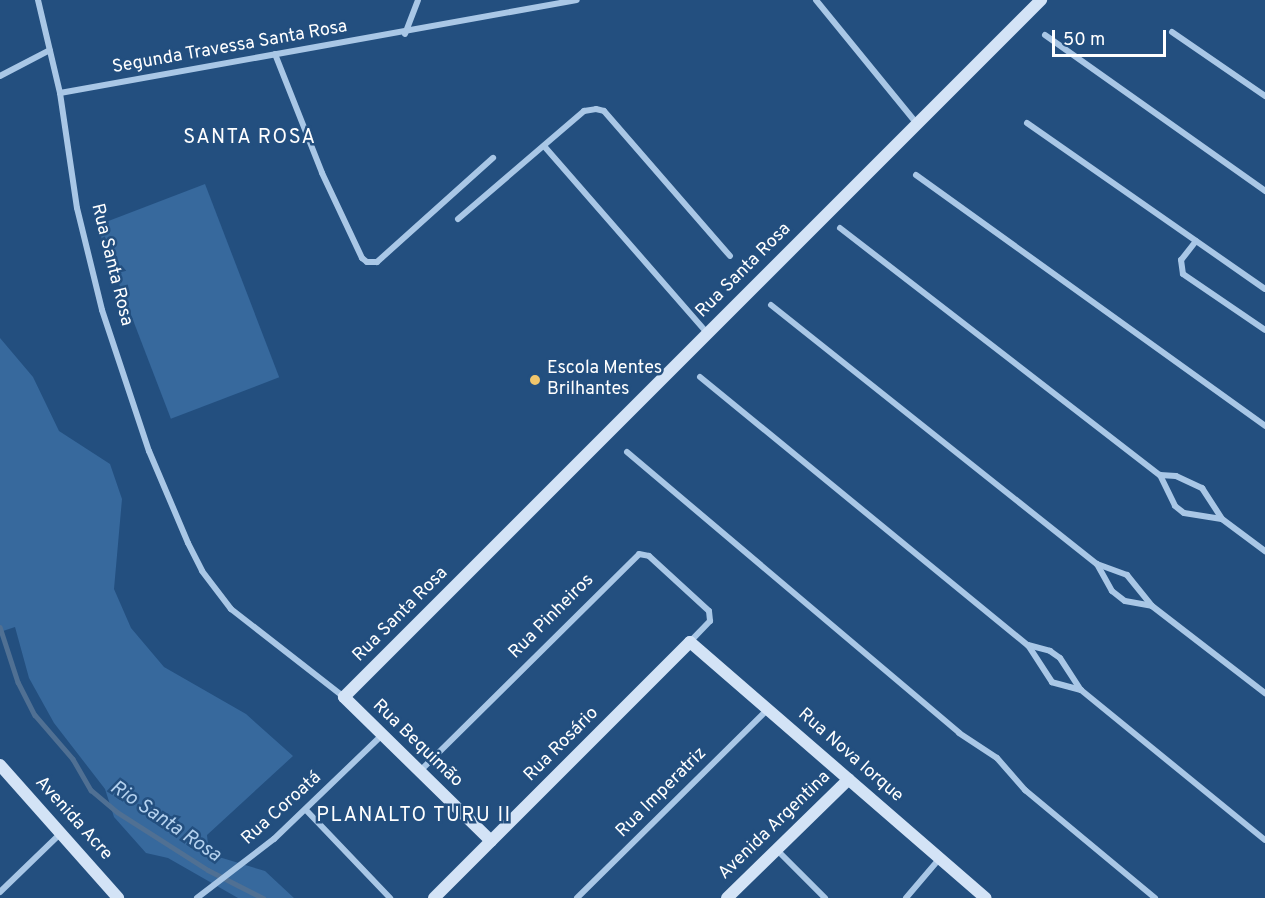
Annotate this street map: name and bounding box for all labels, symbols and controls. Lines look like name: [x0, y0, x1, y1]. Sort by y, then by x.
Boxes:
street label: Segunda Travessa Santa Rosa: [110, 17, 350, 79]
scale bar: [1055, 18, 1169, 56]
text: 50 m: [1063, 29, 1105, 52]
district label: SANTA ROSA: [183, 126, 317, 150]
street label: Rua Santa Rosa: [85, 202, 137, 328]
street label: Rua Santa Rosa: [692, 219, 796, 323]
place label: Escola Mentes Brilhantes: [547, 359, 662, 401]
marker: Escola Mentes Brilhantes: [528, 373, 542, 387]
street label: Rua Santa Rosa: [349, 563, 453, 667]
street label: Rua Pinheiros: [505, 570, 599, 664]
street label: Rua Bequimão: [367, 696, 467, 792]
street label: Rua Rosário: [520, 703, 604, 787]
street label: Rua Nova Iorque: [793, 704, 907, 808]
street label: Rua Imperatriz: [612, 743, 712, 843]
street label: Avenida Argentina: [714, 767, 836, 885]
street label: Rua Coroatá: [238, 768, 326, 850]
street label: Avenida Acre: [29, 772, 117, 866]
water label: Rio Santa Rosa: [105, 776, 225, 868]
district label: PLANALTO TURU II: [316, 804, 512, 828]

